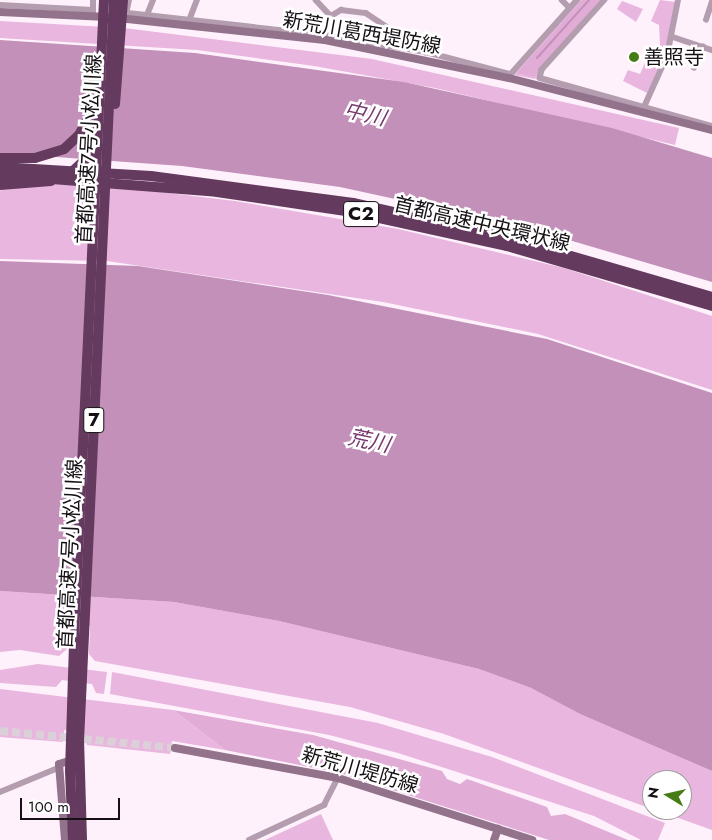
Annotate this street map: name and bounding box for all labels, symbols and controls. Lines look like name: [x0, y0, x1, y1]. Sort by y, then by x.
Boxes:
street label: 新荒川葛西堤防線: [281, 7, 443, 59]
place label: 善照寺: [644, 45, 704, 69]
marker: 善照寺: [628, 51, 640, 63]
street label: 首都高速7号小松川線: [72, 53, 106, 245]
water label: 中川: [342, 97, 388, 131]
street label: 首都高速中央環状線: [392, 192, 572, 256]
road number: C2: [342, 198, 380, 230]
road number: 7: [83, 404, 105, 436]
water label: 荒川: [346, 424, 392, 458]
street label: 首都高速7号小松川線: [53, 458, 87, 650]
street label: 新荒川堤防線: [299, 742, 421, 798]
north arrow: [642, 770, 692, 820]
text: N: [642, 786, 664, 800]
scale bar: [22, 788, 122, 820]
text: 100 m: [28, 796, 69, 818]

